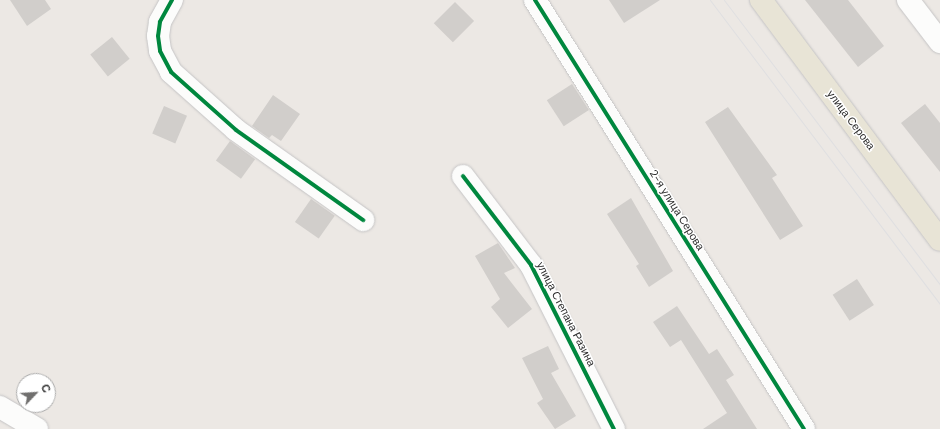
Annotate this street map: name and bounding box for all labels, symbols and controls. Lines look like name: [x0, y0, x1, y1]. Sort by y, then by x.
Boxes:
street label: улица Серова: [824, 88, 878, 152]
street label: 2-я улица Серова: [647, 167, 707, 253]
street label: улица Степана Разина: [534, 259, 598, 369]
north arrow: [16, 373, 56, 413]
text: С: [38, 382, 54, 395]

